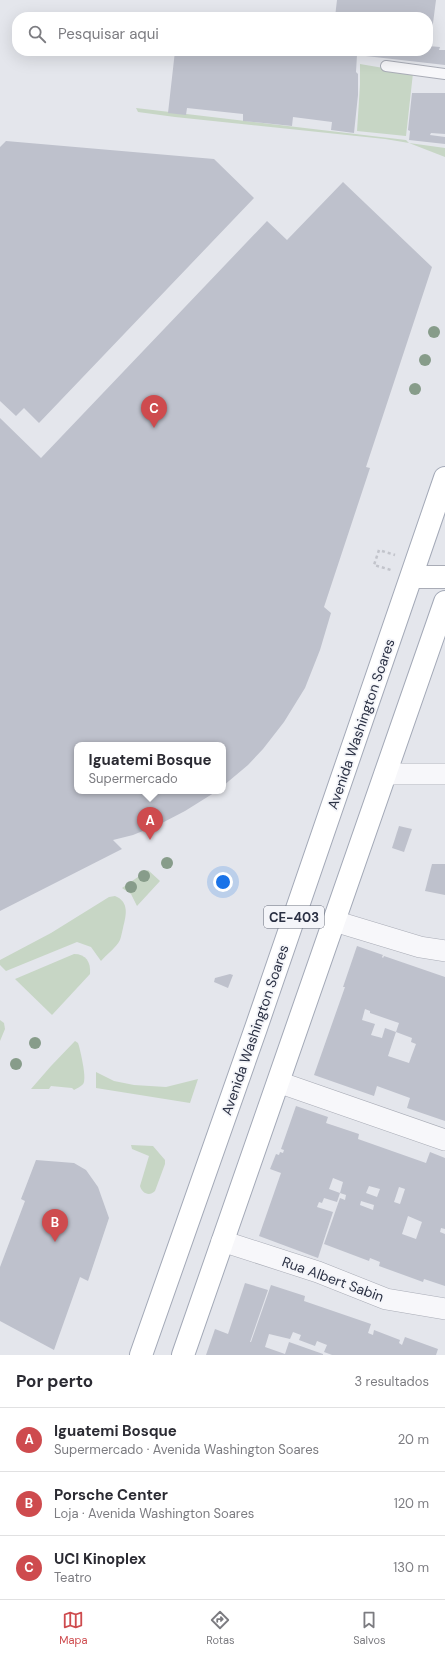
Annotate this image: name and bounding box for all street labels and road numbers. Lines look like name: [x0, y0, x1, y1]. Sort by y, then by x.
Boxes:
street label: Avenida Washington Soares: [323, 636, 399, 812]
road number: CE-403: [264, 906, 324, 928]
street label: Avenida Washington Soares: [217, 942, 293, 1118]
street label: Rua Albert Sabin: [280, 1252, 386, 1306]

